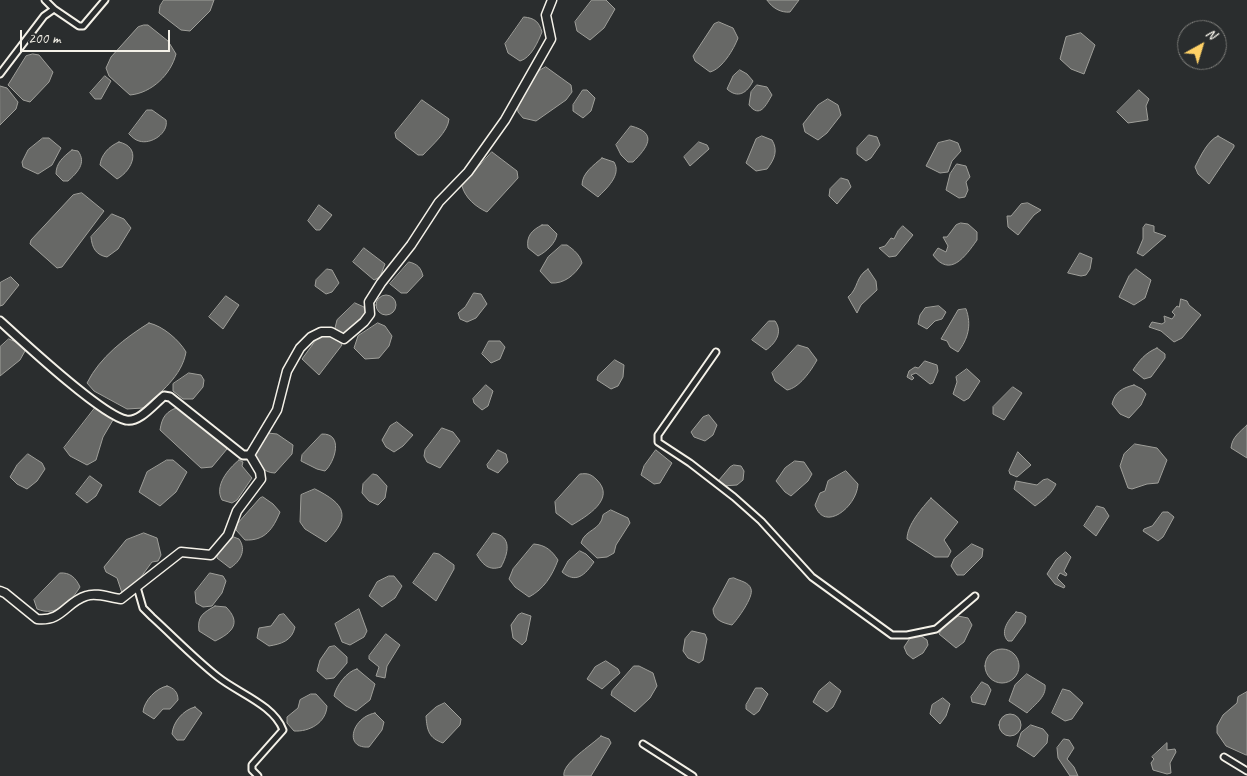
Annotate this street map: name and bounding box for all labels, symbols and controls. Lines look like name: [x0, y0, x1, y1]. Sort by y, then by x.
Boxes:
scale bar: [22, 20, 172, 52]
north arrow: [1177, 20, 1227, 70]
text: N: [1202, 24, 1220, 43]
text: 200 m: [28, 29, 60, 48]

